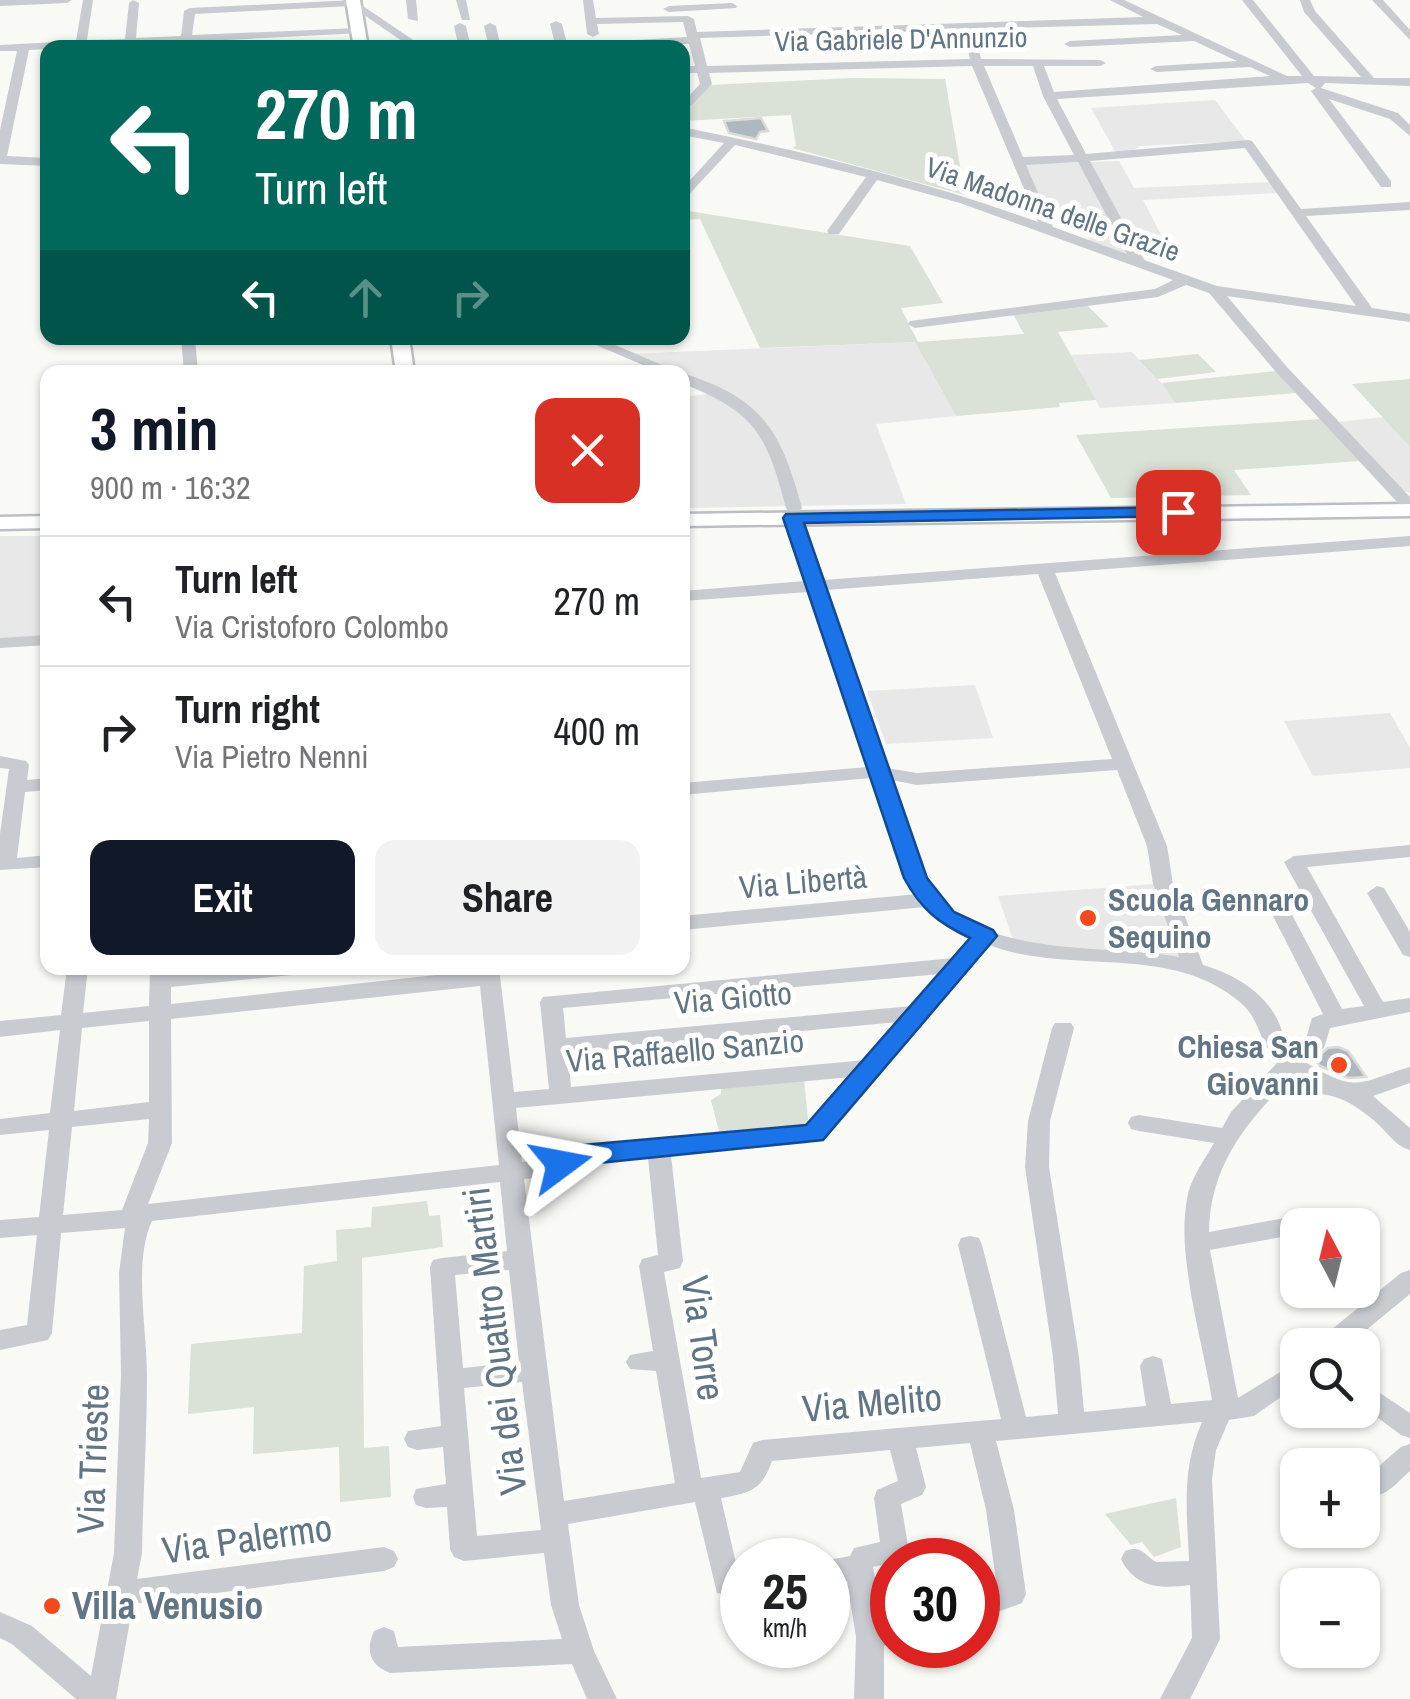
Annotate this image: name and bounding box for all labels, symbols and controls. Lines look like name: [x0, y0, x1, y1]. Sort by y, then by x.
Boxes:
street label: Via Gabriele D'Annunzio: [774, 18, 1028, 60]
text: 270 m: [255, 67, 418, 161]
icon: left: [90, 80, 220, 210]
street label: Via Madonna delle Grazie: [921, 148, 1185, 270]
text: Turn left: [255, 157, 387, 218]
icon: left: [233, 270, 288, 325]
icon: ahead: [338, 270, 393, 325]
icon: right: [443, 270, 498, 325]
text: 3 min: [90, 388, 219, 469]
button: close: [535, 398, 640, 503]
text: 900 m · 16:32: [90, 466, 250, 509]
pin: [1136, 470, 1221, 555]
icon: arrive: [1151, 485, 1206, 540]
text: Turn left: [175, 554, 297, 605]
icon: left: [90, 574, 145, 629]
text: 270 m: [553, 576, 640, 627]
text: Via Cristoforo Colombo: [175, 605, 449, 648]
text: Turn right: [175, 684, 320, 735]
icon: right: [90, 704, 145, 759]
text: 400 m: [553, 706, 640, 757]
text: Via Pietro Nenni: [175, 735, 369, 778]
button: Exit: [90, 840, 355, 955]
button: Share: [375, 840, 640, 955]
street label: Via Libertà: [737, 854, 869, 908]
place label: Scuola Gennaro Sequino: [1108, 878, 1309, 958]
marker: Scuola Gennaro Sequino: [1077, 907, 1099, 929]
street label: Via Giotto: [672, 971, 793, 1024]
street label: Via Raffaello Sanzio: [564, 1019, 806, 1082]
place label: Chiesa San Giovanni: [1178, 1025, 1319, 1105]
marker: Chiesa San Giovanni: [1328, 1054, 1350, 1076]
position arrow: [509, 1112, 613, 1216]
street label: Via dei Quattro Martiri: [450, 1184, 539, 1498]
north arrow: [1280, 1208, 1380, 1308]
map controls: [1280, 1208, 1380, 1668]
street label: Via Torre: [670, 1272, 737, 1404]
button: search: [1280, 1328, 1380, 1428]
street label: Via Melito: [800, 1371, 944, 1434]
street label: Via Trieste: [64, 1383, 121, 1535]
button: +: [1280, 1448, 1380, 1548]
street label: Via Palermo: [159, 1501, 335, 1576]
speed limit sign: 30: [870, 1538, 1000, 1668]
text: 25: [762, 1557, 808, 1625]
button: −: [1280, 1568, 1380, 1668]
place label: Villa Venusio: [72, 1580, 263, 1631]
marker: Villa Venusio: [41, 1595, 63, 1617]
text: km/h: [763, 1611, 807, 1645]

